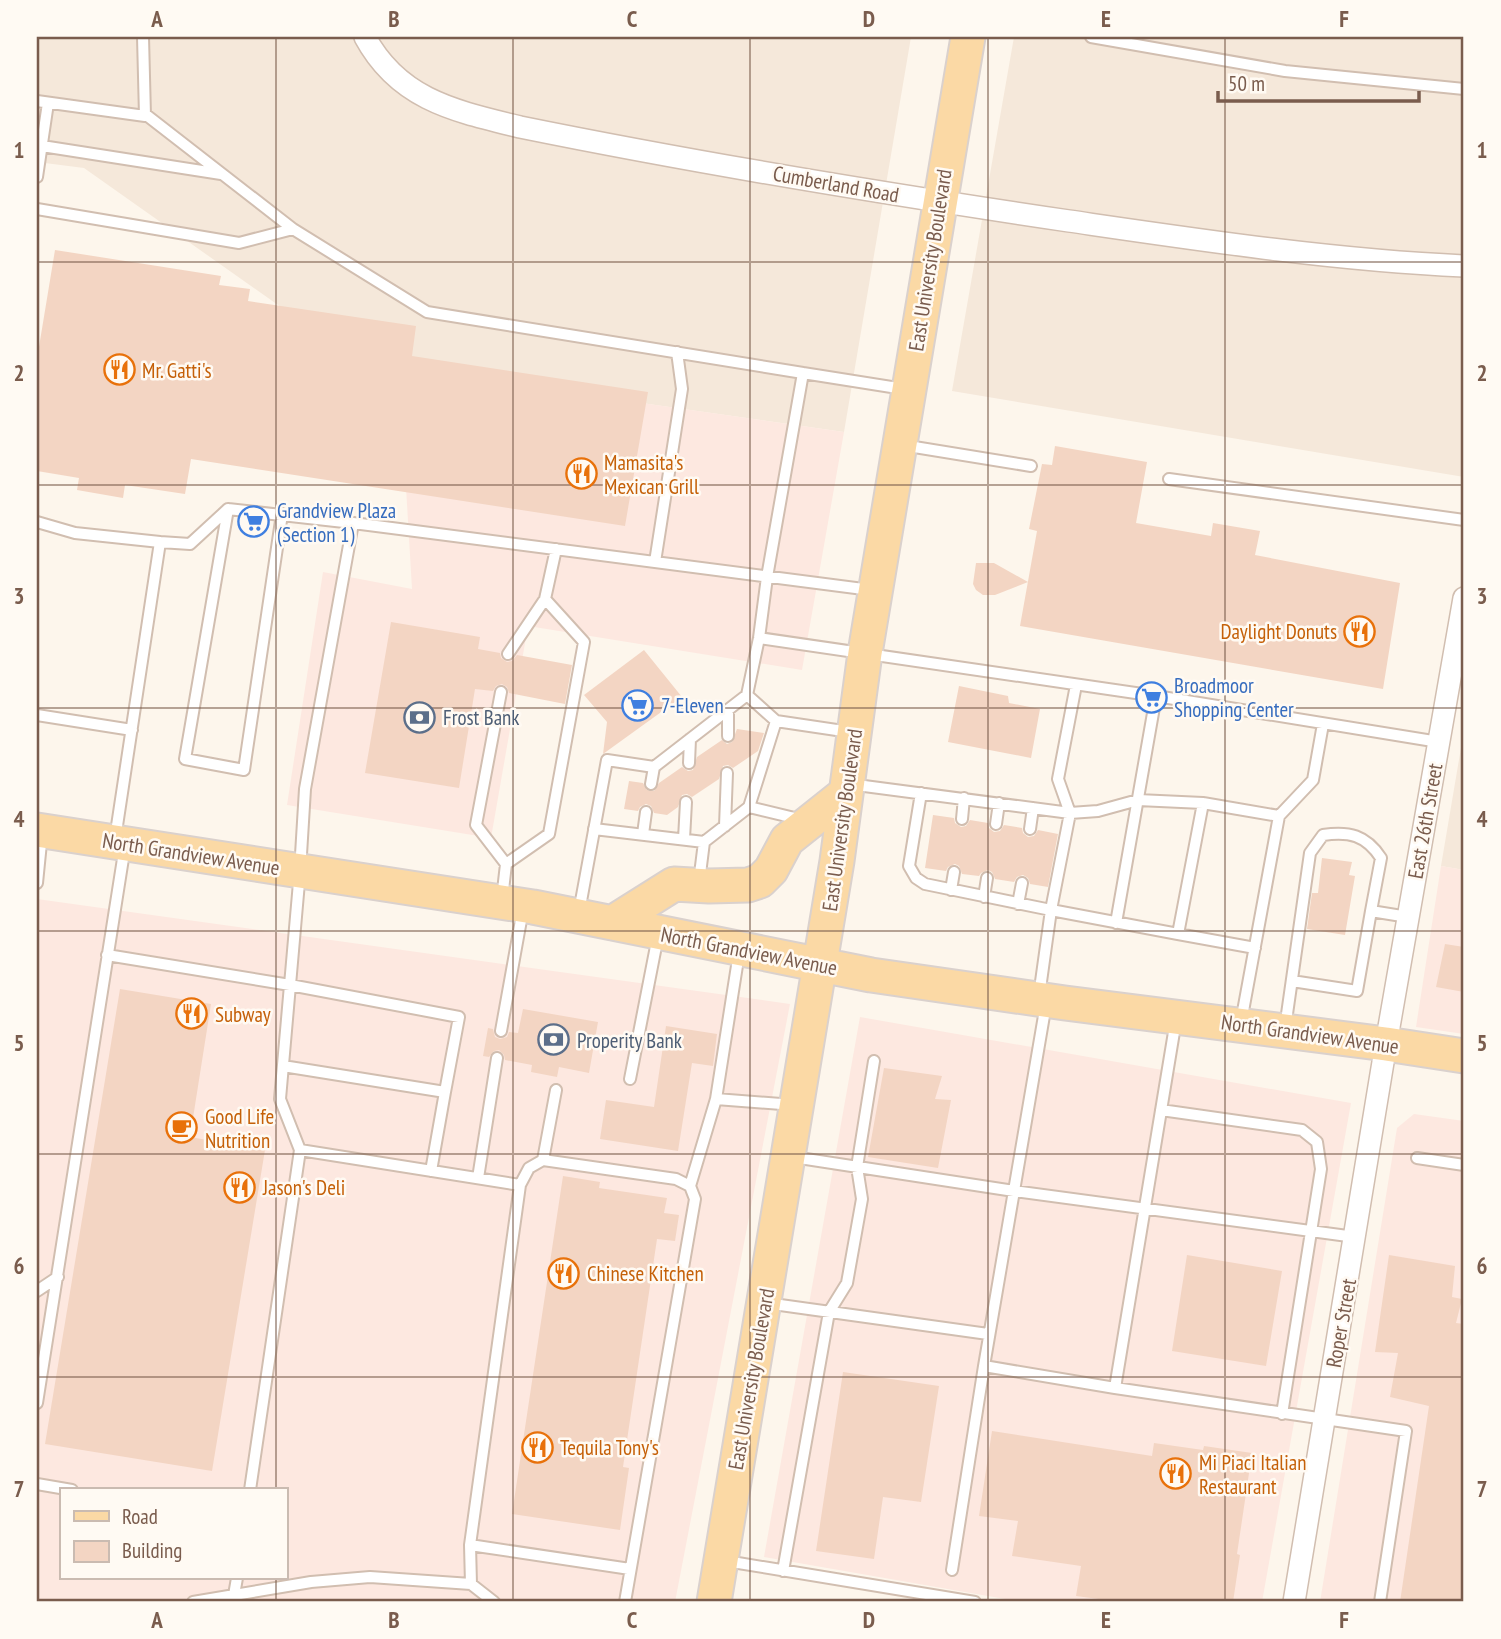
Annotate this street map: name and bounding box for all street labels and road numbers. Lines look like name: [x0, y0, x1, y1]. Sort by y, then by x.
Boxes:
street label: Cumberland Road: [771, 160, 901, 208]
street label: East University Boulevard: [902, 167, 958, 353]
street label: East University Boulevard: [816, 727, 868, 913]
street label: East 26th Street: [1402, 761, 1448, 881]
street label: North Grandview Avenue: [100, 827, 282, 881]
street label: North Grandview Avenue: [659, 921, 839, 981]
street label: North Grandview Avenue: [1219, 1008, 1401, 1060]
street label: Roper Street: [1320, 1276, 1362, 1370]
street label: East University Boulevard: [722, 1286, 780, 1472]

